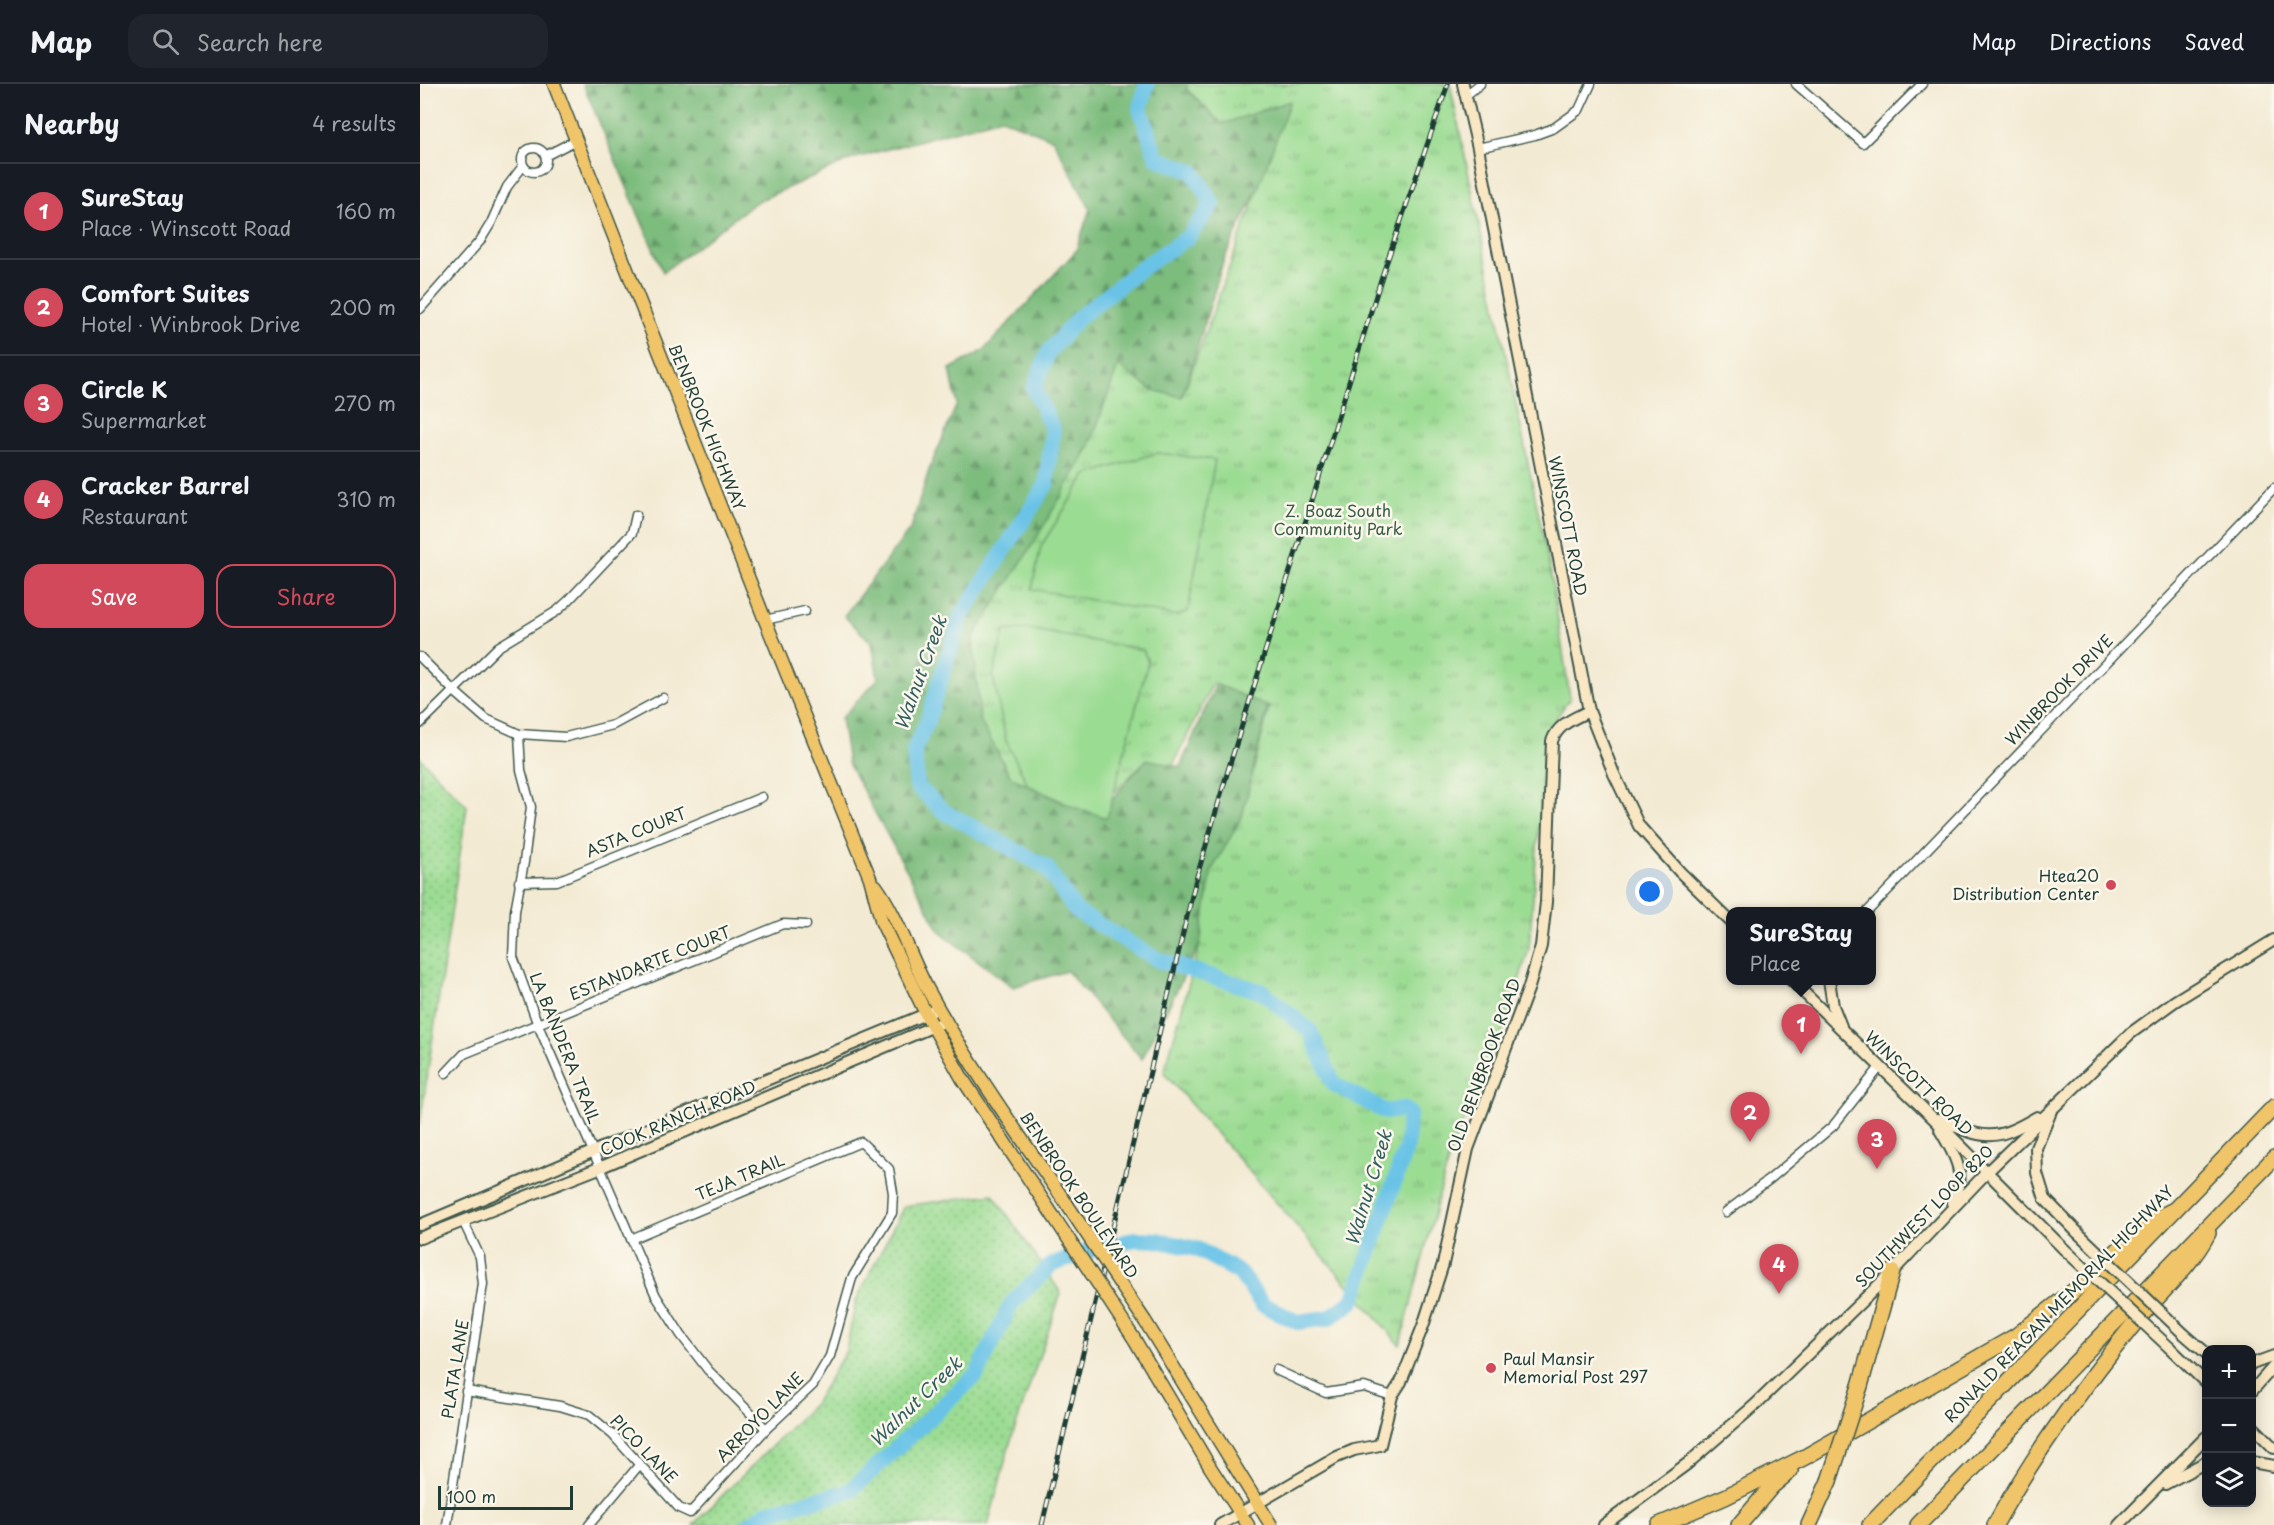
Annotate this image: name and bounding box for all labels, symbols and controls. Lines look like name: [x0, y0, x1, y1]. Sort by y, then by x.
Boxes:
search box: [128, 14, 548, 68]
text: Map: [30, 20, 92, 63]
icon: search: [149, 25, 182, 58]
text: Search here: [197, 25, 323, 58]
text: Map: [1971, 25, 2016, 57]
text: Directions: [2049, 25, 2151, 57]
text: Saved: [2184, 25, 2244, 57]
text: Nearby: [24, 104, 119, 143]
text: 4 results: [312, 108, 396, 138]
text: SureStay: [81, 180, 184, 213]
text: 1: [39, 196, 48, 226]
text: 160 m: [336, 196, 396, 226]
text: Place · Winscott Road: [81, 213, 292, 243]
text: Comfort Suites: [81, 276, 250, 309]
text: 2: [36, 292, 51, 322]
text: 200 m: [329, 292, 396, 322]
text: Hotel · Winbrook Drive: [81, 309, 300, 339]
street label: BENBROOK HIGHWAY: [663, 340, 753, 514]
text: Circle K: [81, 372, 167, 405]
text: 3: [37, 388, 50, 418]
text: 270 m: [333, 388, 396, 418]
text: Supermarket: [81, 405, 207, 435]
street label: WINSCOTT ROAD: [1544, 454, 1594, 598]
text: Cracker Barrel: [81, 468, 249, 501]
text: 4: [37, 484, 50, 514]
text: 310 m: [336, 484, 396, 514]
park label: Z. Boaz South Community Park: [1274, 498, 1403, 540]
text: Restaurant: [81, 501, 188, 531]
button: Save: [24, 564, 204, 628]
button: Share: [216, 564, 396, 628]
water label: Walnut Creek: [886, 611, 953, 733]
street label: WINBROOK DRIVE: [1999, 628, 2118, 750]
street label: ASTA COURT: [582, 800, 690, 862]
place label: Htea20 Distribution Center: [1952, 863, 2100, 905]
your location: [1635, 877, 1664, 906]
marker: Htea20 Distribution Center: [2104, 878, 2118, 892]
popup: [1726, 907, 1876, 985]
text: SureStay: [1750, 915, 1852, 948]
street label: ESTANDARTE COURT: [565, 919, 734, 1005]
text: Place: [1750, 948, 1801, 978]
street label: LA BANDERA TRAIL: [525, 968, 607, 1127]
street label: OLD BENBROOK ROAD: [1440, 974, 1526, 1155]
pin: 1: [1782, 1004, 1820, 1054]
street label: WINSCOTT ROAD: [1860, 1024, 1979, 1140]
street label: COOK RANCH ROAD: [596, 1073, 759, 1161]
pin: 2: [1730, 1092, 1770, 1142]
street label: BENBROOK BOULEVARD: [1015, 1106, 1145, 1283]
pin: 3: [1858, 1120, 1896, 1169]
water label: Walnut Creek: [1337, 1125, 1398, 1249]
street label: SOUTHWEST LOOP 820: [1849, 1139, 1998, 1292]
street label: TEJA TRAIL: [691, 1147, 788, 1206]
street label: RONALD REAGAN MEMORIAL HIGHWAY: [1938, 1179, 2179, 1427]
pin: 4: [1760, 1244, 1798, 1294]
street label: PLATA LANE: [434, 1317, 474, 1420]
map controls: [2202, 1345, 2256, 1507]
button: +: [2202, 1345, 2256, 1399]
place label: Paul Mansir Memorial Post 297: [1503, 1346, 1648, 1388]
water label: Walnut Creek: [862, 1349, 968, 1452]
marker: Paul Mansir Memorial Post 297: [1484, 1361, 1498, 1375]
street label: ARROYO LANE: [710, 1366, 809, 1467]
button: −: [2202, 1399, 2256, 1453]
street label: PICO LANE: [606, 1409, 684, 1488]
button: layers: [2202, 1453, 2256, 1507]
scale bar: [438, 1483, 573, 1510]
text: 100 m: [447, 1484, 496, 1508]

